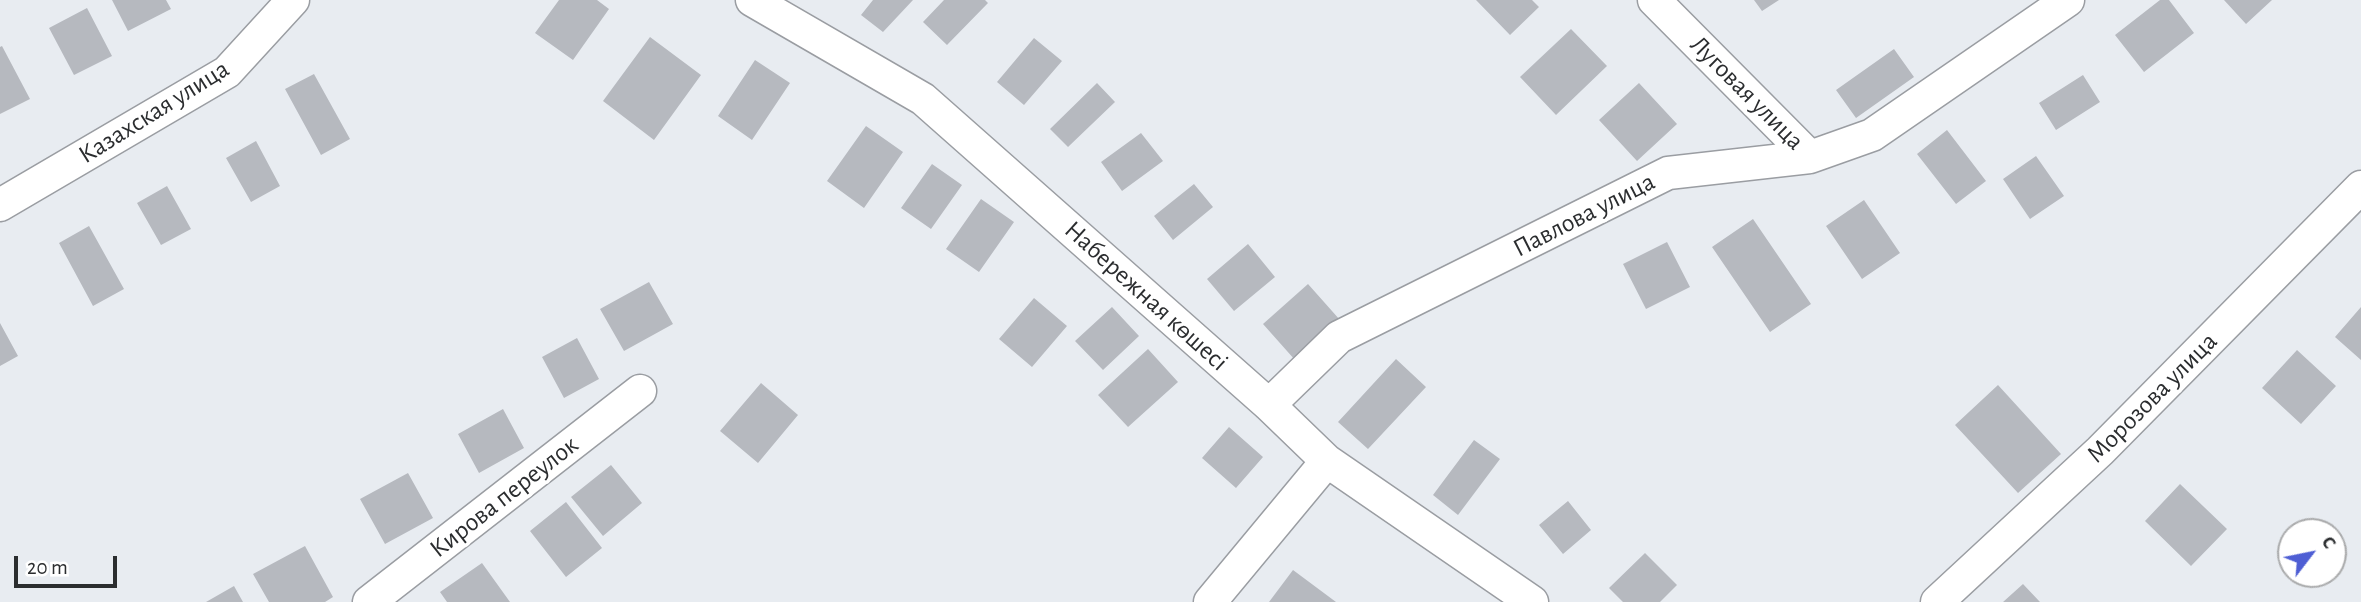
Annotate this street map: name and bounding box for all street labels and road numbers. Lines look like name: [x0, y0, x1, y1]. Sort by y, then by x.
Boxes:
street label: Луговая улица: [1683, 29, 1811, 157]
street label: Казахская улица: [73, 53, 235, 171]
street label: Павлова улица: [1508, 166, 1660, 264]
street label: Набережная көшесі: [1058, 214, 1234, 378]
street label: Морозова улица: [2080, 326, 2224, 470]
street label: Кирова переулок: [423, 429, 585, 565]

